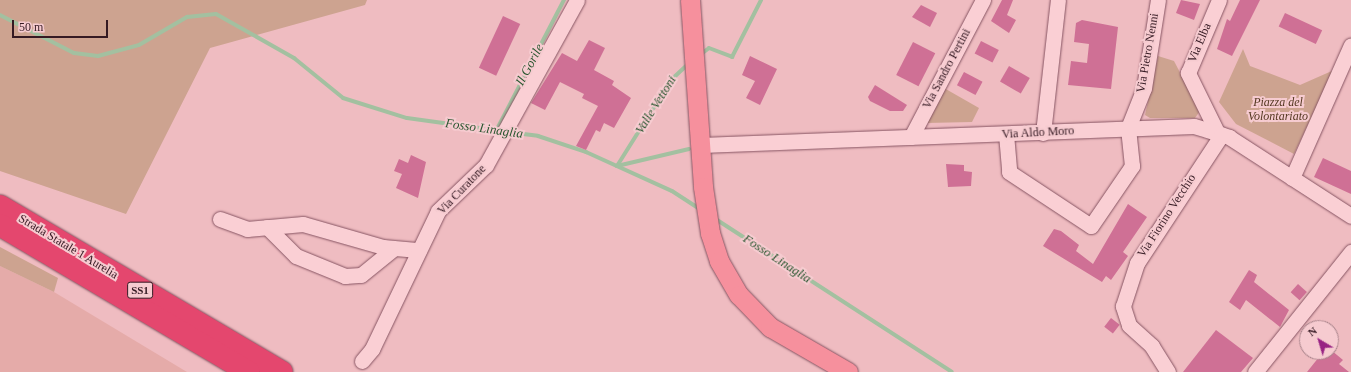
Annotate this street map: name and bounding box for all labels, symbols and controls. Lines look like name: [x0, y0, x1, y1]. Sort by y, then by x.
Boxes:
scale bar: [14, 12, 110, 38]
street label: Via Pietro Nenni: [1134, 12, 1162, 94]
text: 50 m: [19, 20, 43, 34]
street label: Via Elba: [1185, 21, 1215, 65]
street label: Via Sandro Pertini: [920, 27, 974, 111]
water label: Il Gorile: [513, 41, 547, 89]
water label: Valle Vettoni: [632, 73, 680, 137]
park label: Piazza del Volontariato: [1248, 96, 1308, 124]
water label: Fosso Linaglia: [444, 116, 524, 142]
street label: Via Aldo Moro: [1001, 124, 1075, 142]
street label: Via Curatone: [435, 162, 489, 218]
street label: Via Fiorino Vecchio: [1135, 172, 1199, 260]
street label: Strada Statale 1 Aurelia: [15, 211, 121, 283]
water label: Fosso Linaglia: [740, 231, 814, 287]
road number: SS1: [127, 281, 153, 299]
north arrow: [1299, 320, 1339, 360]
text: N: [1305, 324, 1319, 339]

